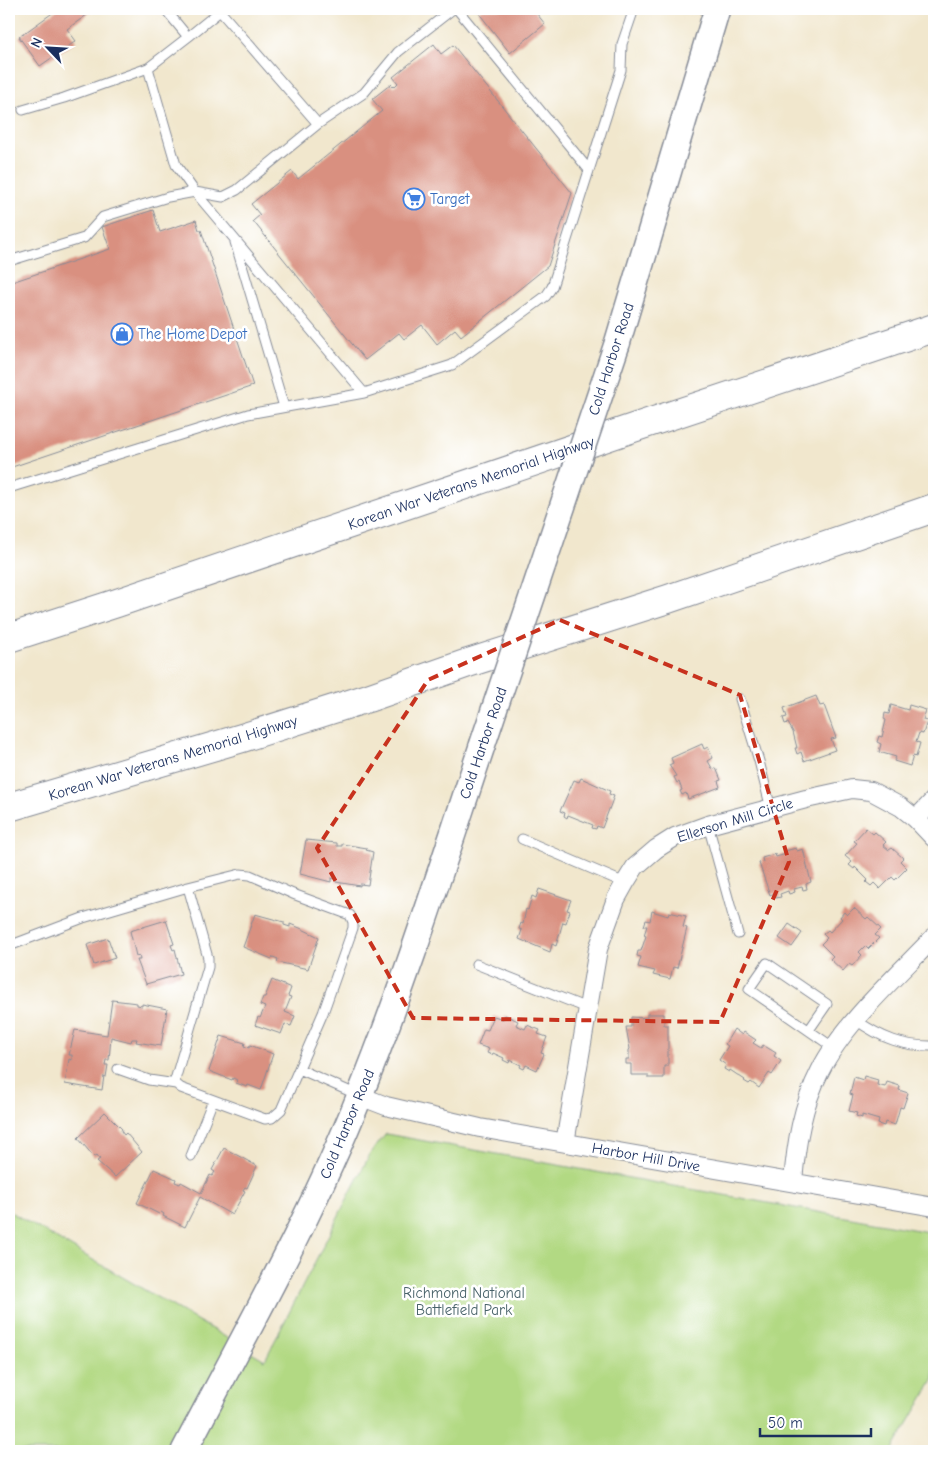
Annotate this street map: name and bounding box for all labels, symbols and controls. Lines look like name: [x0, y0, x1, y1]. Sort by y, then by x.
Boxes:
north arrow: [22, 22, 72, 72]
text: N: [27, 35, 46, 50]
supermarket icon: Target: [402, 187, 426, 211]
place label: Target: [430, 190, 470, 208]
street label: Cold Harbor Road: [584, 300, 638, 418]
shop icon: The Home Depot: [110, 322, 134, 346]
place label: The Home Depot: [138, 325, 248, 343]
street label: Korean War Veterans Memorial Highway: [345, 432, 597, 534]
street label: Cold Harbor Road: [455, 685, 511, 801]
street label: Korean War Veterans Memorial Highway: [46, 711, 300, 805]
street label: Ellerson Mill Circle: [675, 794, 796, 846]
street label: Cold Harbor Road: [316, 1067, 378, 1181]
street label: Harbor Hill Drive: [590, 1139, 702, 1175]
park label: Richmond National Battlefield Park: [403, 1284, 525, 1319]
scale bar: [760, 1405, 872, 1437]
text: 50 m: [768, 1414, 803, 1432]

